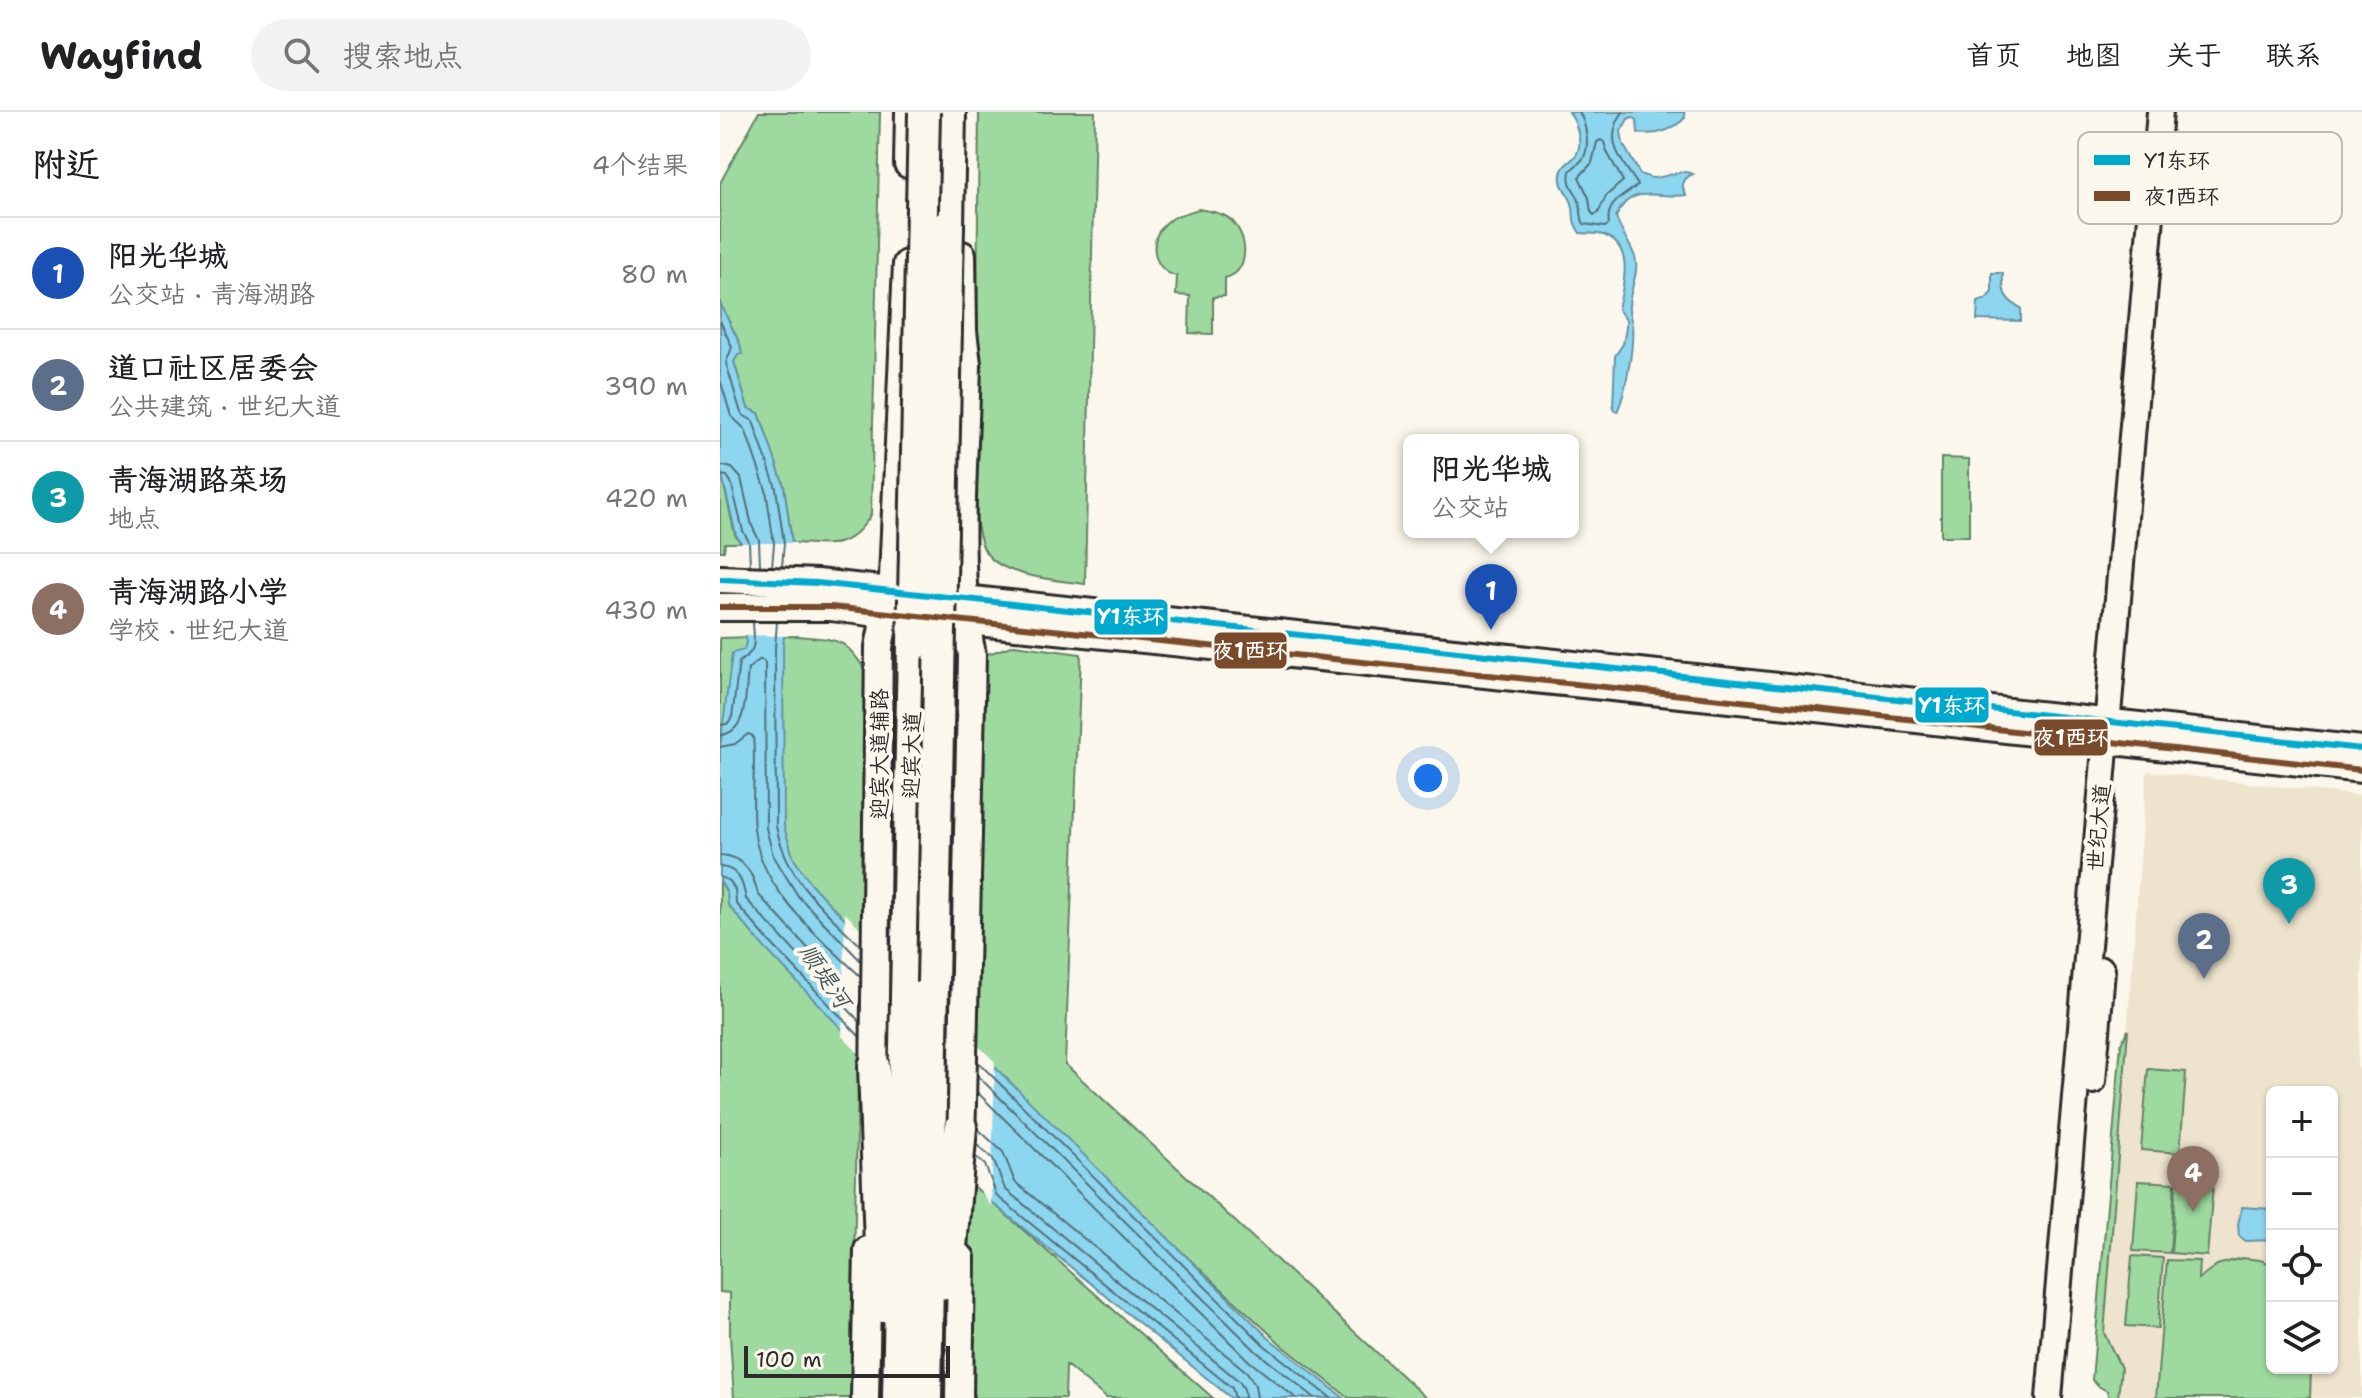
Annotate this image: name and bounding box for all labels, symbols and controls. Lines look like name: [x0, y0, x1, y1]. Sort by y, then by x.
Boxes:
search box: [251, 19, 811, 91]
text: Wayfind: [40, 30, 203, 81]
icon: search: [279, 33, 323, 77]
text: 搜索地点: [343, 35, 463, 76]
text: 首页: [1966, 36, 2022, 74]
text: 地图: [2066, 36, 2122, 74]
text: 关于: [2166, 36, 2222, 74]
text: 联系: [2266, 36, 2322, 74]
legend: [2078, 132, 2342, 224]
text: 附近: [32, 141, 100, 187]
text: Y1东环: [2144, 146, 2210, 175]
text: 4个结果: [592, 147, 688, 182]
text: 夜1西环: [2144, 182, 2219, 211]
text: 阳光华城: [108, 235, 228, 276]
text: 1: [52, 256, 64, 291]
text: 80 m: [621, 256, 688, 291]
text: 公交站 · 青海湖路: [108, 276, 315, 311]
text: 道口社区居委会: [108, 347, 318, 388]
text: 2: [49, 368, 67, 403]
text: 390 m: [604, 368, 688, 403]
text: 公共建筑 · 世纪大道: [108, 388, 341, 423]
popup: [1403, 434, 1579, 538]
text: 阳光华城: [1431, 448, 1551, 489]
text: 青海湖路菜场: [108, 459, 288, 500]
text: 3: [49, 480, 67, 515]
text: 420 m: [605, 480, 688, 515]
text: 公交站: [1431, 489, 1509, 524]
text: 地点: [108, 500, 160, 535]
pin: 1: [1465, 564, 1517, 630]
text: 青海湖路小学: [108, 571, 288, 612]
text: 4: [49, 592, 67, 627]
text: 430 m: [604, 592, 688, 627]
line badge: Y1东环: [1093, 598, 1169, 636]
text: Y1东环: [1097, 602, 1165, 631]
text: 学校 · 世纪大道: [108, 612, 289, 647]
line badge: 夜1西环: [1213, 631, 1288, 670]
text: 夜1西环: [1212, 636, 1288, 665]
line badge: Y1东环: [1914, 686, 1990, 724]
street label: 迎宾大道辅路: [865, 688, 894, 820]
text: Y1东环: [1918, 691, 1986, 720]
street label: 迎宾大道: [896, 711, 927, 799]
line badge: 夜1西环: [2033, 718, 2109, 757]
text: 夜1西环: [2033, 723, 2109, 752]
your location: [1408, 758, 1448, 798]
street label: 世纪大道: [2080, 782, 2117, 872]
pin: 3: [2263, 858, 2315, 924]
pin: 2: [2178, 913, 2230, 979]
water label: 顺堤河: [792, 937, 861, 1018]
map controls: [2266, 1086, 2338, 1374]
button: +: [2266, 1086, 2338, 1158]
pin: 4: [2167, 1146, 2219, 1212]
button: −: [2266, 1158, 2338, 1230]
button: locate: [2266, 1230, 2338, 1302]
button: layers: [2266, 1302, 2338, 1374]
scale bar: [744, 1342, 950, 1378]
text: 100 m: [756, 1345, 822, 1374]

